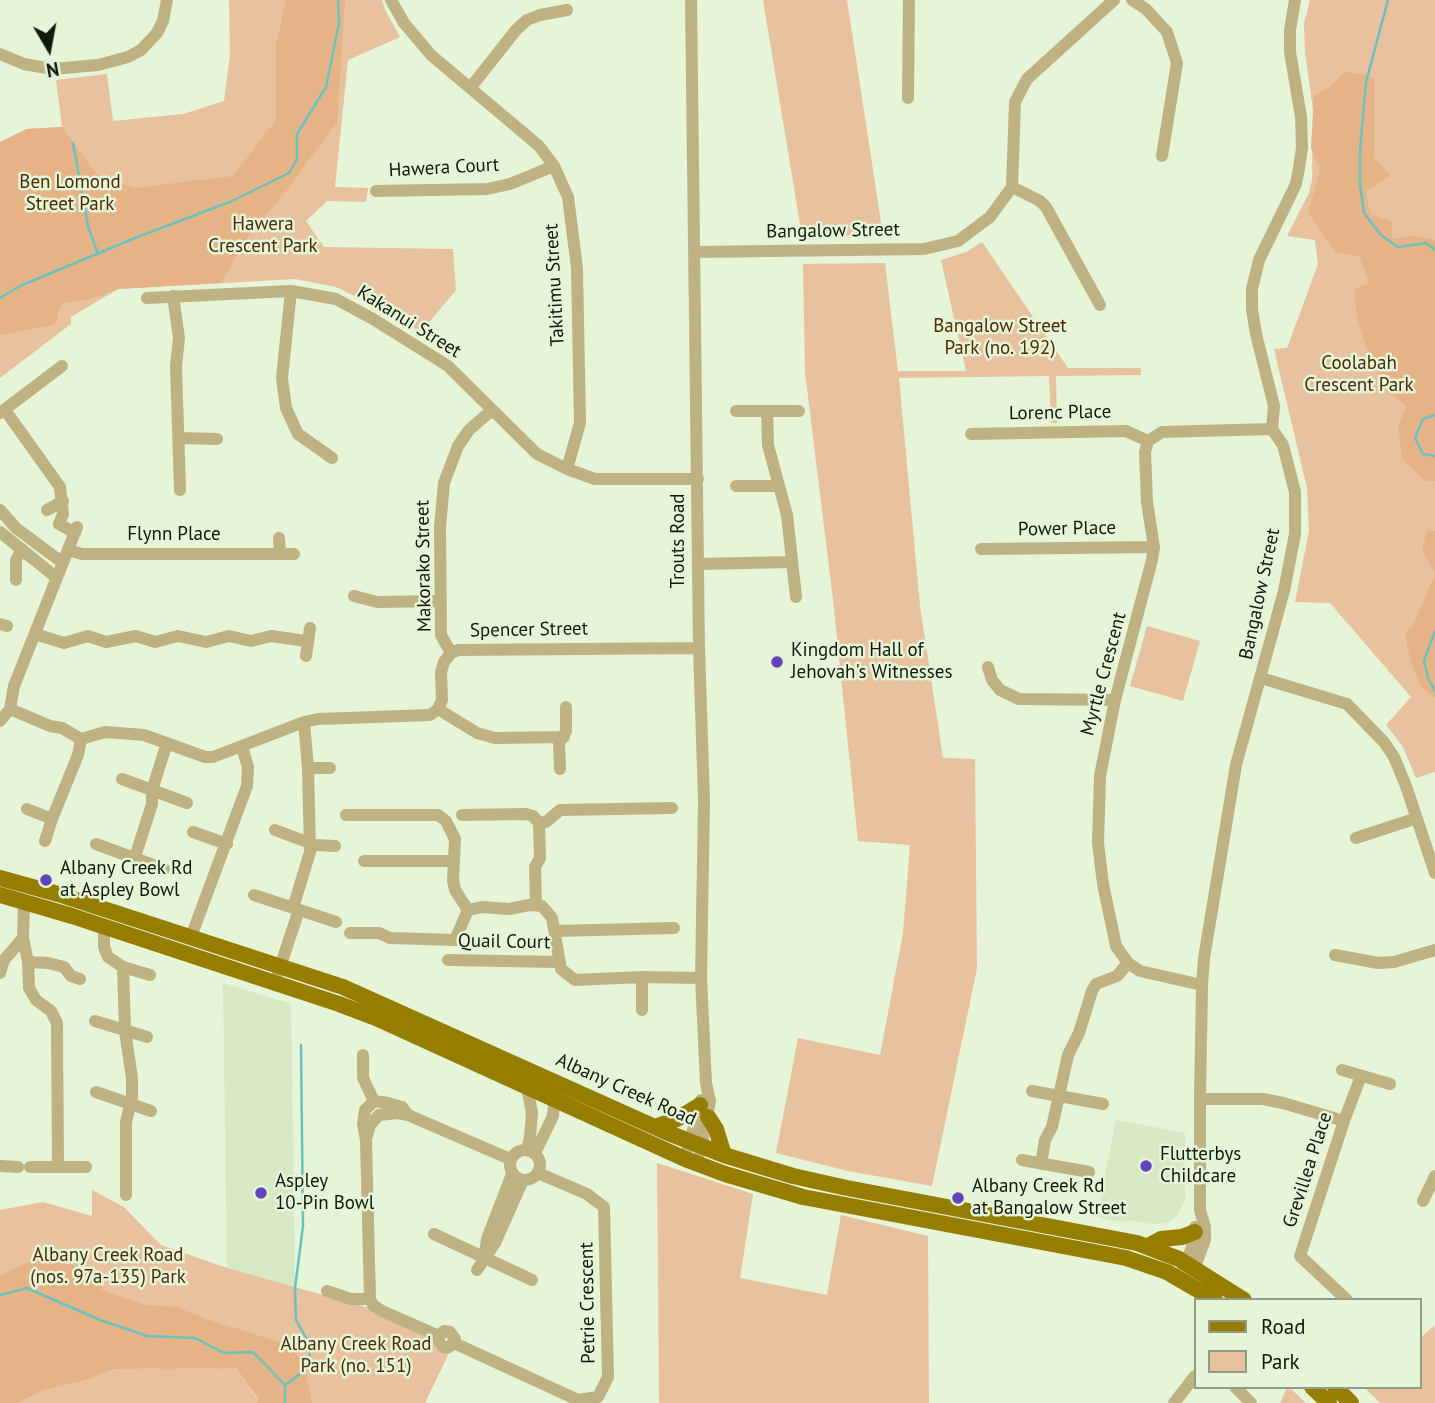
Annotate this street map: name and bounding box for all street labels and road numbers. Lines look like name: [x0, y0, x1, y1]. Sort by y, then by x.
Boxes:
street label: Hawera Court: [388, 154, 500, 182]
street label: Bangalow Street: [766, 218, 900, 244]
street label: Takitimu Street: [540, 223, 570, 347]
street label: Kakanui Street: [353, 281, 465, 363]
street label: Lorenc Place: [1009, 401, 1111, 425]
street label: Trouts Road: [668, 493, 690, 589]
street label: Makorako Street: [411, 500, 437, 632]
street label: Power Place: [1018, 517, 1116, 541]
street label: Flynn Place: [127, 524, 221, 546]
street label: Bangalow Street: [1235, 526, 1285, 662]
street label: Myrtle Crescent: [1077, 610, 1131, 738]
street label: Spencer Street: [470, 618, 588, 642]
street label: Quail Court: [458, 930, 550, 954]
street label: Albany Creek Road: [552, 1049, 700, 1131]
street label: Grevillea Place: [1279, 1109, 1337, 1231]
street label: Petrie Crescent: [576, 1242, 600, 1364]

